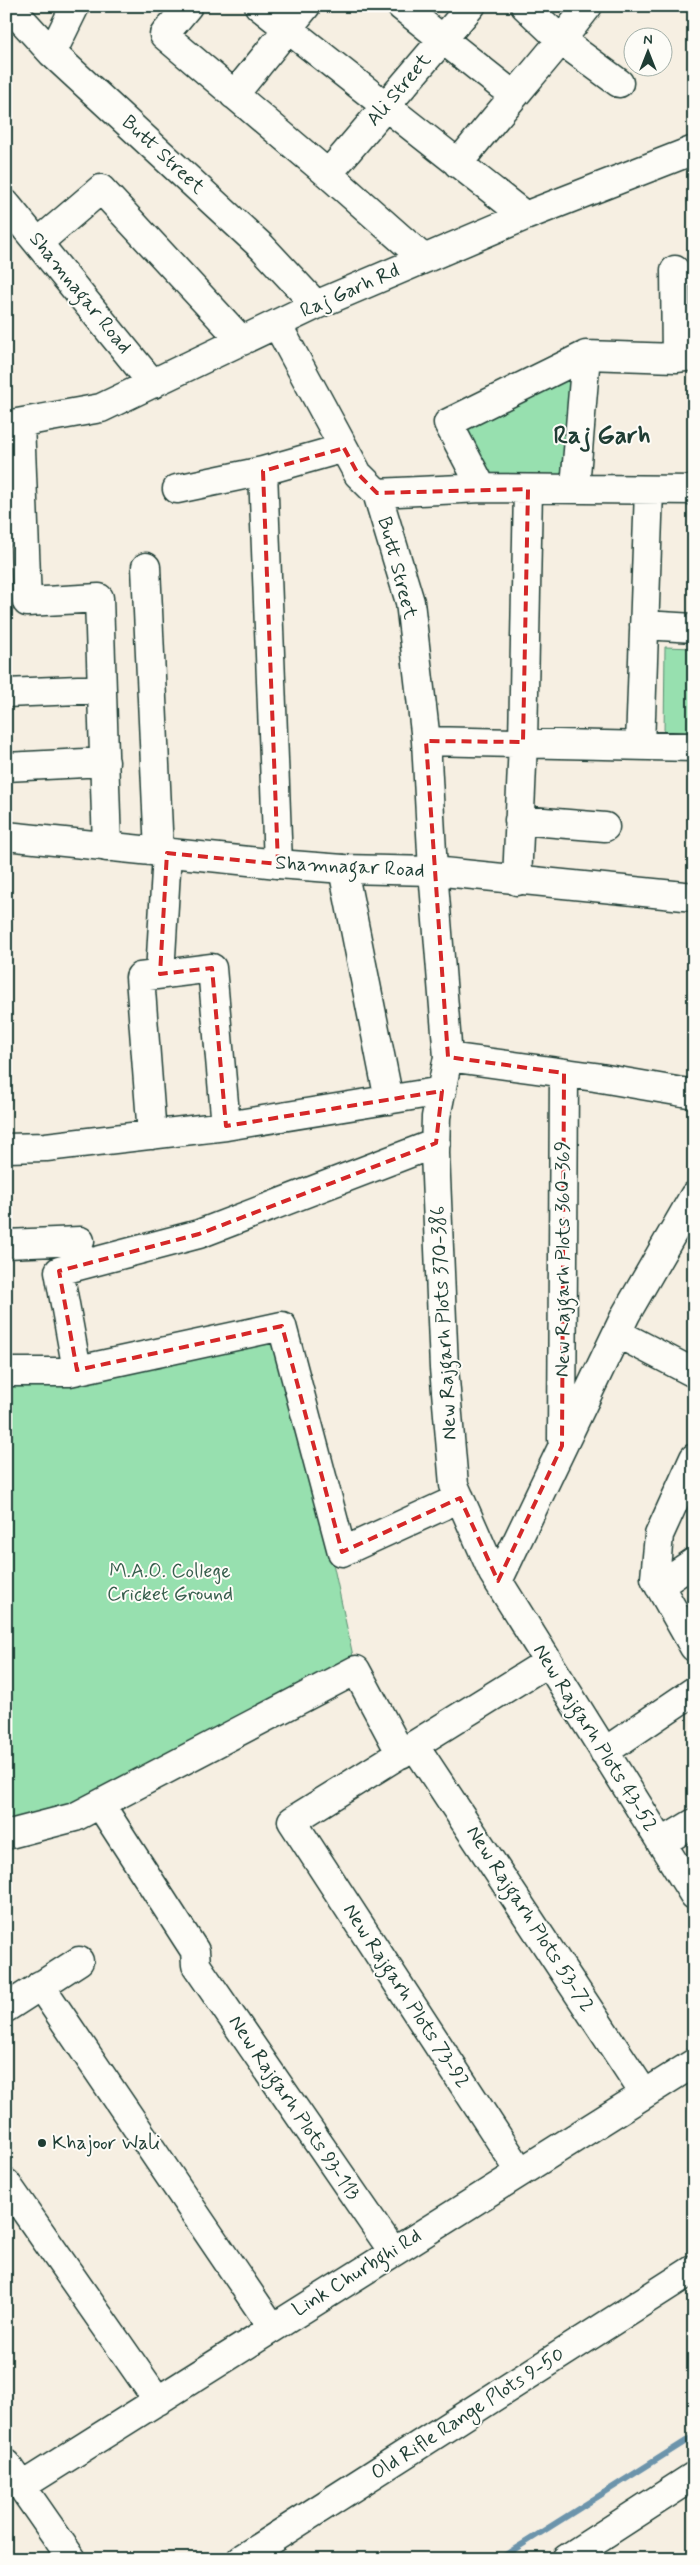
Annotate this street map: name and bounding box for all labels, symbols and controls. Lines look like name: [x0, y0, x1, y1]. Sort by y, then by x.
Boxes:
north arrow: [622, 28, 672, 78]
text: N: [643, 31, 653, 49]
street label: Ali Street: [361, 48, 438, 132]
street label: Butt Street: [115, 109, 211, 201]
street label: Shamnagar Road: [21, 226, 138, 361]
street label: Raj Garh Rd: [296, 257, 404, 325]
district label: Raj Garh: [553, 420, 651, 453]
street label: Butt Street: [370, 514, 424, 622]
street label: Shamnagar Road: [275, 850, 425, 886]
street label: New Rajgarh Plots 360-369: [550, 1141, 579, 1377]
street label: New Rajgarh Plots 370-386: [424, 1205, 466, 1441]
park label: M.A.O. College Cricket Ground: [107, 1558, 233, 1608]
street label: New Rajgarh Plots 43-52: [524, 1639, 664, 1838]
street label: New Rajgarh Plots 53-72: [458, 1821, 600, 2018]
street label: New Rajgarh Plots 73-92: [335, 1899, 476, 2095]
street label: New Rajgarh Plots 93-113: [220, 2010, 366, 2207]
place label: Khajoor Wali: [52, 2130, 160, 2157]
marker: Khajoor Wali: [36, 2137, 48, 2149]
street label: Link Churbghi Rd: [288, 2223, 428, 2325]
street label: Old Rifle Range Plots 9-50: [366, 2341, 571, 2488]

